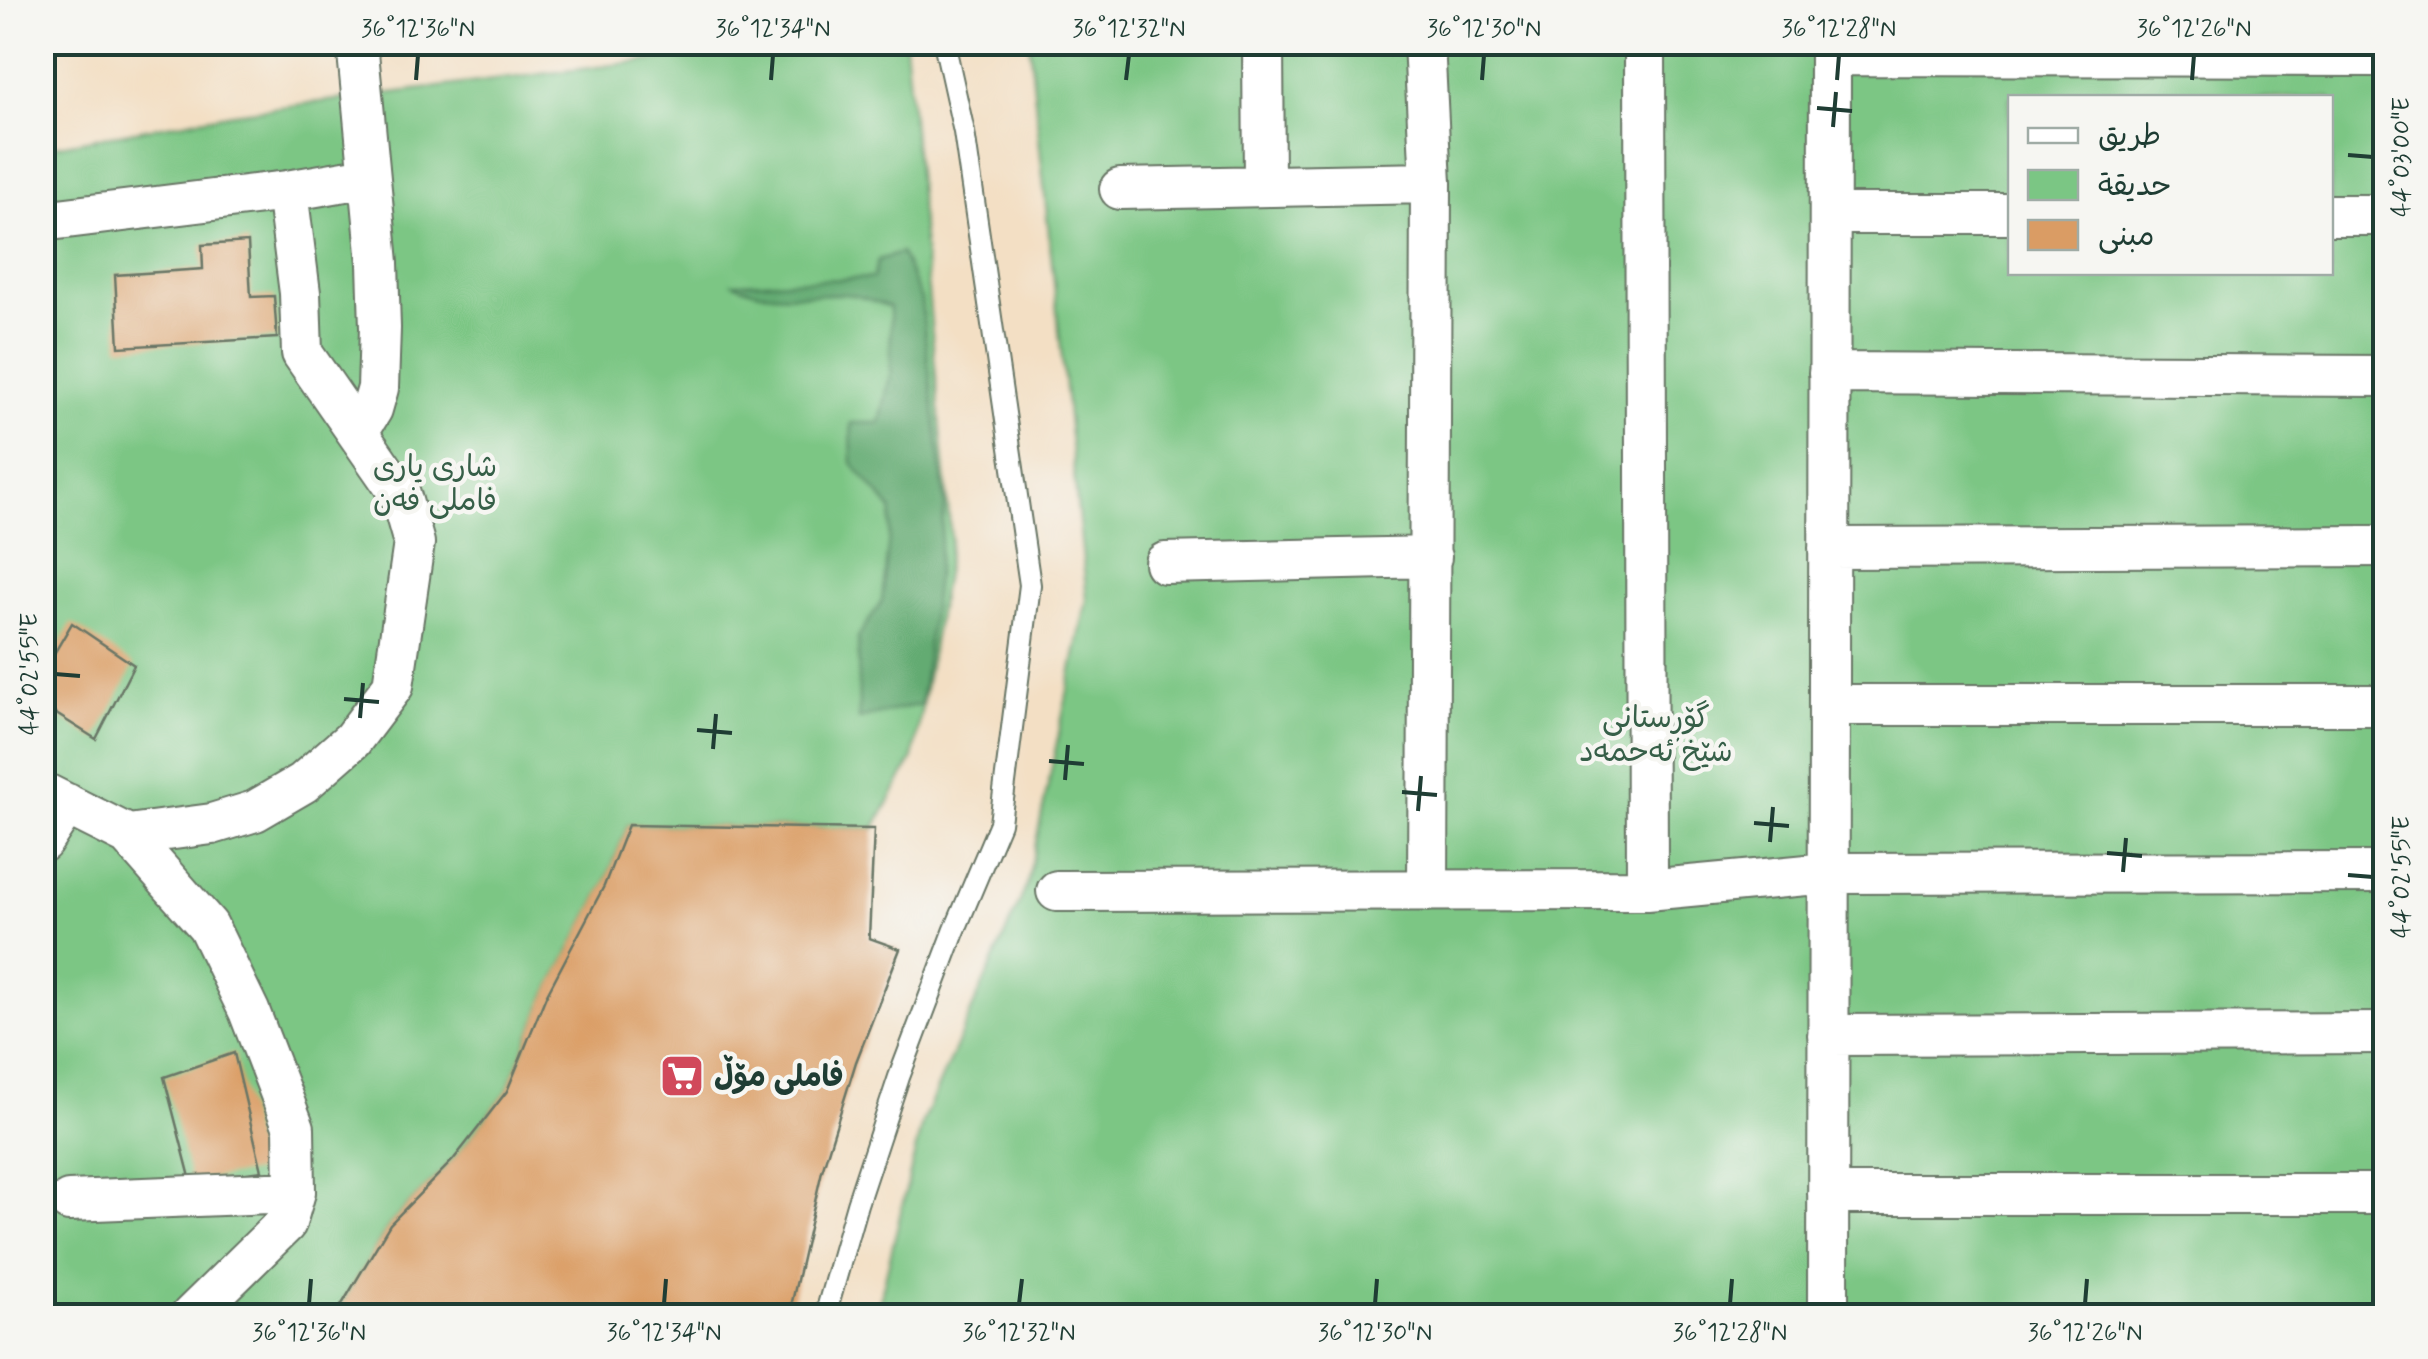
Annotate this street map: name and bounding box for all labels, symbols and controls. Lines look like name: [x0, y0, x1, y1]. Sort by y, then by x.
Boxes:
text: 36°12'36"N: [361, 13, 475, 46]
text: 36°12'34"N: [715, 13, 831, 46]
text: 36°12'32"N: [1072, 13, 1186, 46]
text: 36°12'30"N: [1427, 13, 1541, 46]
text: 36°12'28"N: [1782, 13, 1896, 46]
text: 36°12'26"N: [2136, 13, 2252, 46]
legend: [2008, 95, 2333, 275]
text: 44°03'00"E: [2386, 97, 2419, 217]
text: طريق: [2098, 117, 2161, 156]
text: حديقة: [2098, 167, 2172, 206]
text: مبنى: [2098, 217, 2154, 256]
park label: شاری یاری فاملی فەن: [373, 448, 497, 521]
text: 44°02'55"E: [14, 613, 47, 735]
park label: گۆڕستانی شێخ ئەحمەد: [1579, 699, 1733, 772]
text: 44°02'55"E: [2386, 816, 2419, 938]
supermarket icon: فاملی مۆڵ: [659, 1053, 705, 1099]
place label: فاملی مۆڵ: [714, 1054, 844, 1097]
text: 36°12'36"N: [252, 1317, 366, 1350]
text: 36°12'34"N: [606, 1317, 722, 1350]
text: 36°12'32"N: [962, 1317, 1076, 1350]
text: 36°12'30"N: [1318, 1317, 1432, 1350]
text: 36°12'28"N: [1673, 1317, 1787, 1350]
text: 36°12'26"N: [2027, 1317, 2143, 1350]

